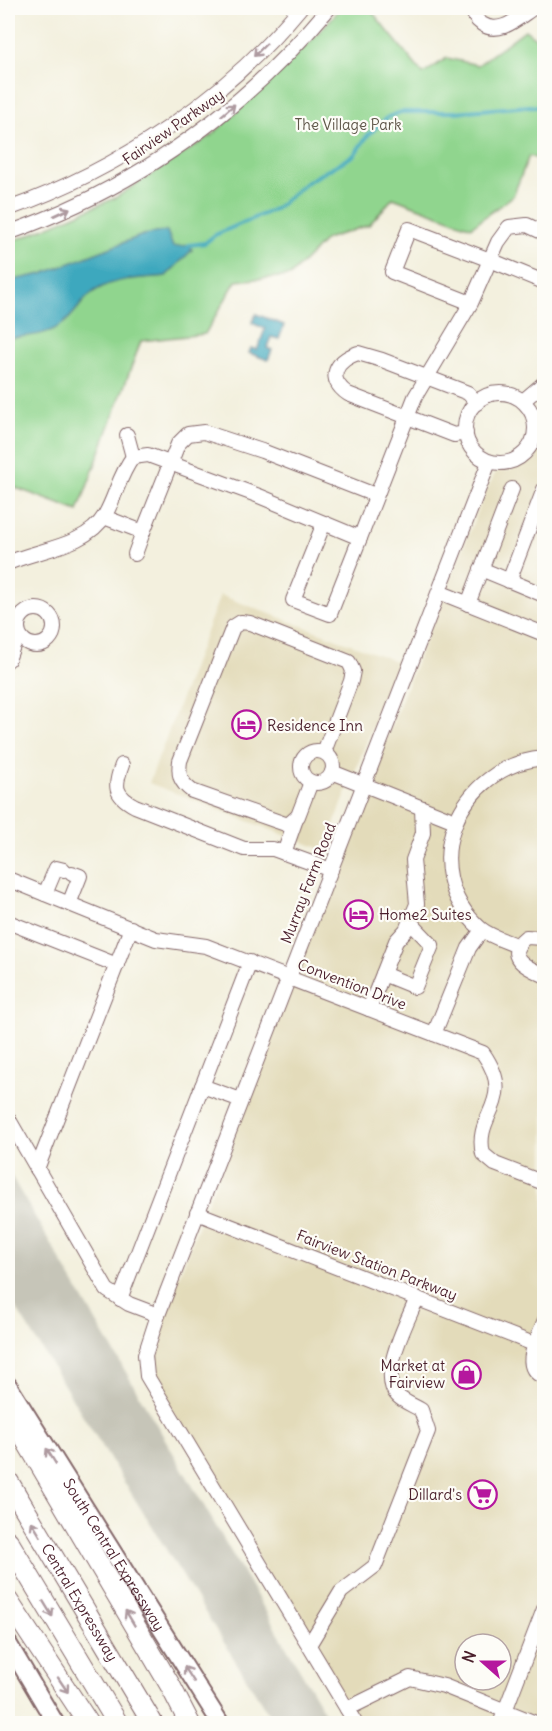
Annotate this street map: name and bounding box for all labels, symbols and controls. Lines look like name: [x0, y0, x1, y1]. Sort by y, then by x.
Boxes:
one-way arrow: [252, 42, 267, 57]
street label: Fairview Parkway: [119, 85, 227, 169]
one-way arrow: [220, 104, 236, 117]
park label: The Village Park: [294, 115, 402, 134]
one-way arrow: [53, 206, 71, 218]
hotel icon: Residence Inn: [230, 709, 262, 741]
place label: Residence Inn: [267, 716, 363, 735]
street label: Murray Farm Road: [276, 820, 340, 946]
hotel icon: Home2 Suites: [342, 898, 374, 930]
place label: Home2 Suites: [379, 905, 472, 924]
street label: Convention Drive: [295, 954, 409, 1014]
street label: Fairview Station Parkway: [294, 1226, 460, 1304]
place label: Market at Fairview: [380, 1356, 445, 1392]
shop icon: Market at Fairview: [450, 1358, 482, 1390]
one-way arrow: [45, 1448, 57, 1465]
street label: South Central Expressway: [59, 1475, 167, 1635]
supermarket icon: Dillard's: [467, 1478, 499, 1510]
place label: Dillard's: [408, 1485, 462, 1504]
one-way arrow: [30, 1521, 42, 1538]
street label: Central Expressway: [38, 1540, 122, 1664]
one-way arrow: [43, 1600, 55, 1617]
one-way arrow: [124, 1610, 136, 1627]
north arrow: [453, 1632, 513, 1692]
text: N: [458, 1648, 480, 1665]
one-way arrow: [183, 1667, 195, 1683]
one-way arrow: [57, 1676, 69, 1693]

